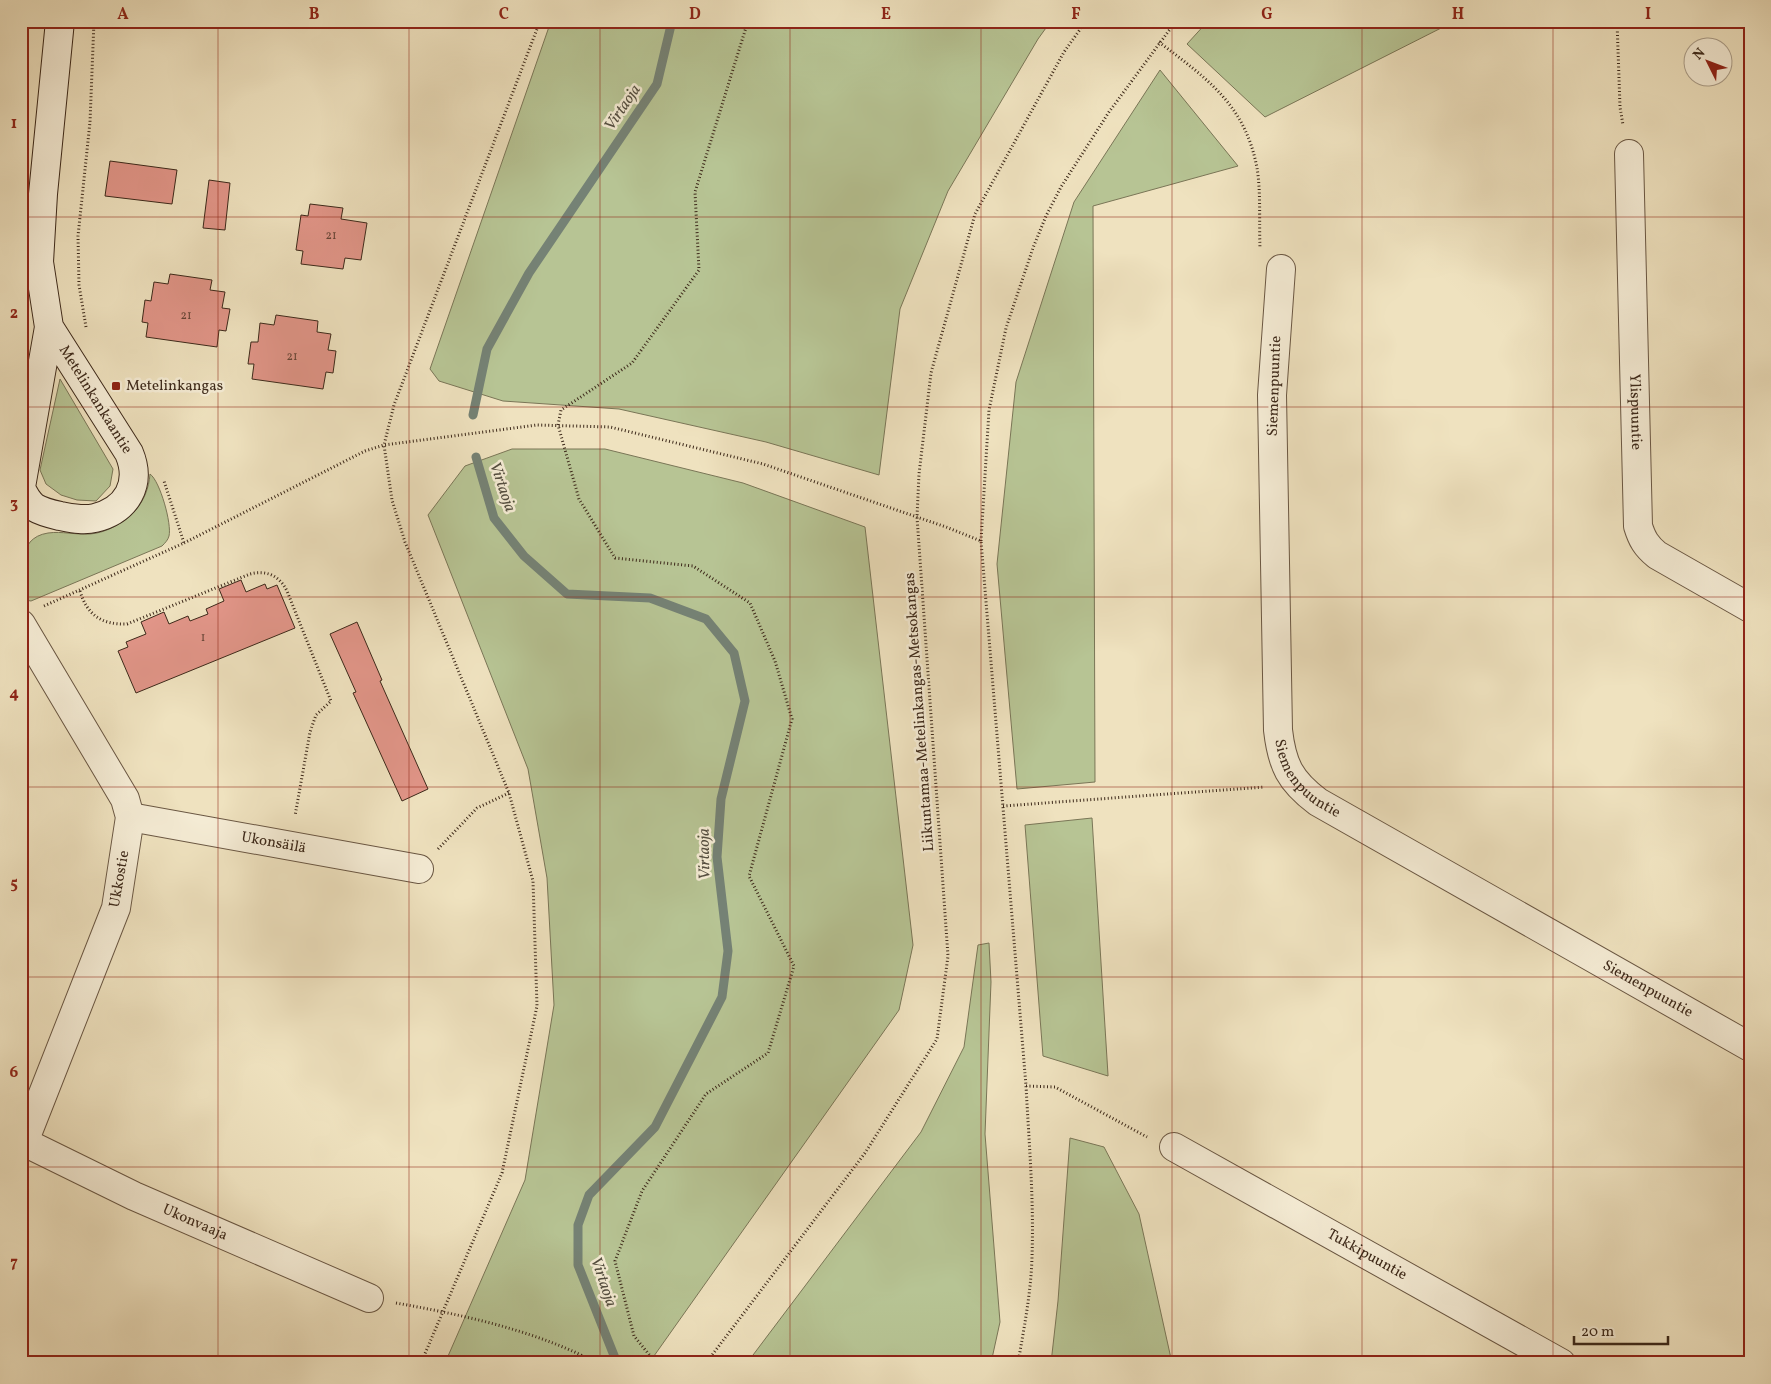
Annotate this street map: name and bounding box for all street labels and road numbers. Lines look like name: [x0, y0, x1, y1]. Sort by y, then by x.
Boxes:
street label: Siemenpuuntie: [1263, 335, 1287, 437]
street label: Metelinkankaantie: [53, 342, 137, 458]
street label: Ylispuuntie: [1624, 374, 1647, 450]
street label: Liikuntamaa-Metelinkangas-Metsokangas: [900, 572, 940, 852]
street label: Siemenpuuntie: [1269, 737, 1344, 823]
street label: Ukonsäilä: [240, 827, 308, 859]
street label: Ukkostie: [105, 849, 135, 909]
street label: Siemenpuuntie: [1599, 955, 1697, 1023]
street label: Ukonvaaja: [159, 1199, 231, 1246]
street label: Tukkipuuntie: [1323, 1224, 1411, 1286]

